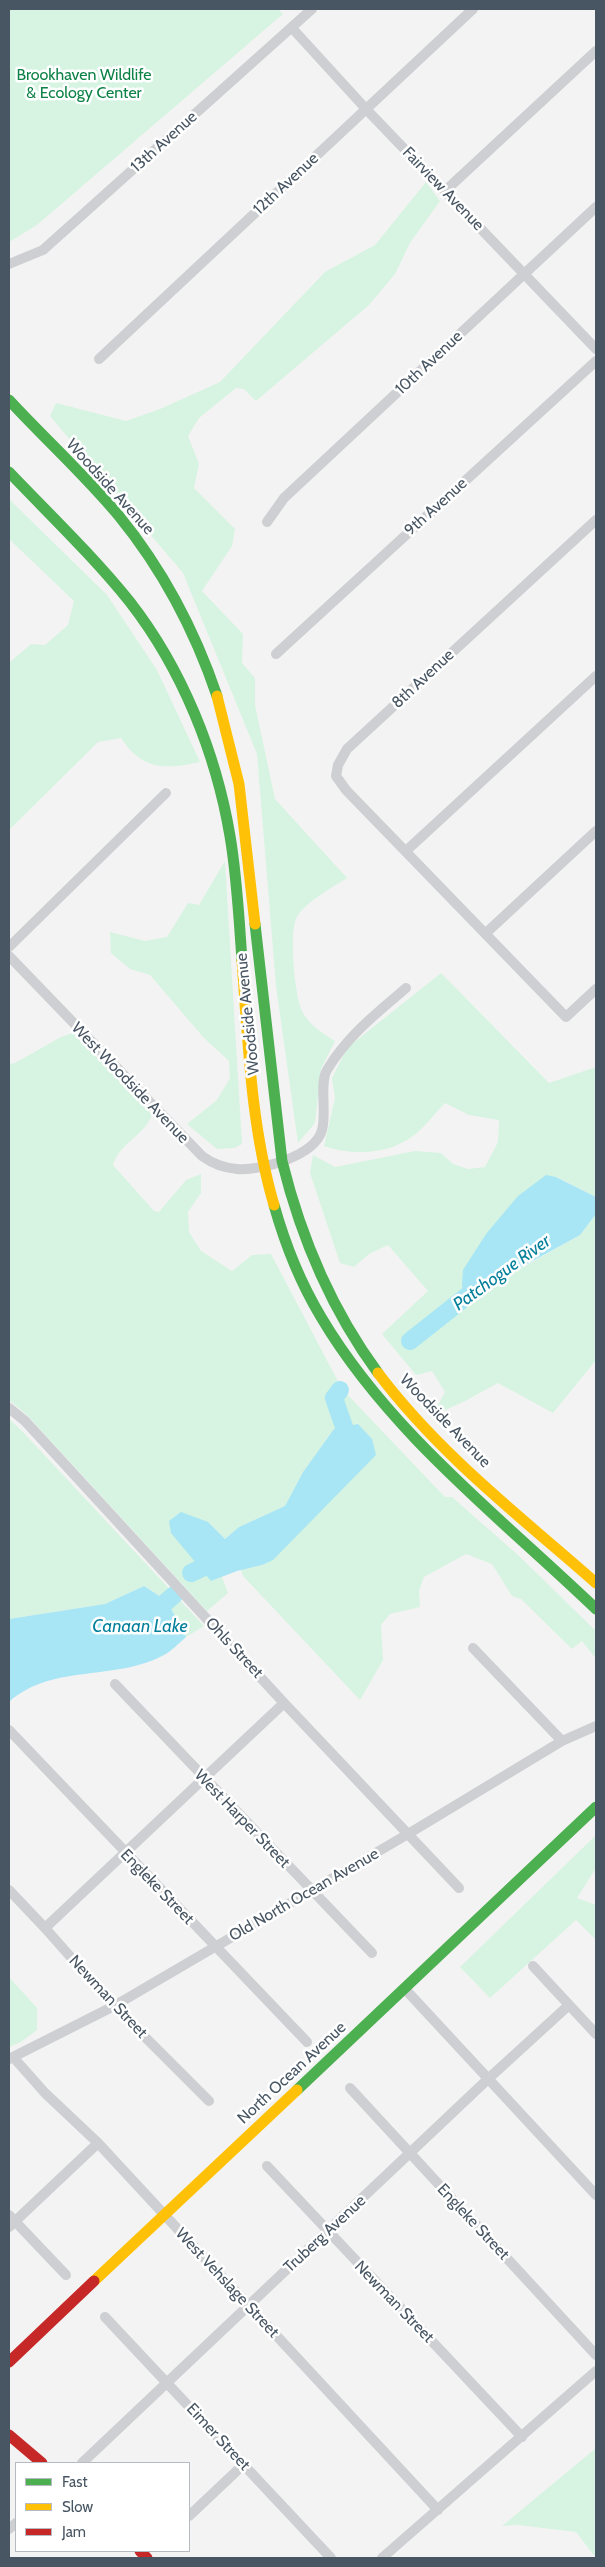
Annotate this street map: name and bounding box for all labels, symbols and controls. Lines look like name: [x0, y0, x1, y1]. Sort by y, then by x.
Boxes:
park label: Brookhaven Wildlife & Ecology Center: [16, 65, 152, 103]
street label: 13th Avenue: [127, 107, 201, 177]
street label: Fairview Avenue: [398, 143, 488, 235]
street label: 12th Avenue: [249, 149, 323, 219]
street label: 10th Avenue: [391, 327, 467, 399]
street label: Woodside Avenue: [62, 435, 158, 539]
street label: 9th Avenue: [401, 474, 471, 540]
street label: 8th Avenue: [388, 645, 458, 713]
street label: Woodside Avenue: [232, 952, 264, 1076]
street label: West Woodside Avenue: [67, 1019, 193, 1147]
water label: Patchogue River: [449, 1230, 555, 1316]
street label: Woodside Avenue: [396, 1370, 494, 1472]
street label: Ohls Street: [201, 1614, 267, 1682]
water label: Canaan Lake: [92, 1616, 188, 1638]
street label: West Harper Street: [190, 1766, 294, 1872]
street label: Old North Ocean Avenue: [226, 1844, 382, 1946]
street label: Engleke Street: [116, 1845, 198, 1929]
street label: Newman Street: [65, 1952, 151, 2042]
street label: North Ocean Avenue: [234, 2018, 350, 2128]
street label: Engleke Street: [433, 2180, 513, 2264]
street label: Truberg Avenue: [280, 2191, 370, 2277]
street label: West Vehslage Street: [171, 2224, 283, 2342]
street label: Newman Street: [350, 2257, 438, 2347]
street label: Eimer Street: [182, 2400, 254, 2474]
legend: [15, 2462, 190, 2552]
text: Fast: [62, 2473, 87, 2491]
text: Slow: [62, 2498, 93, 2516]
text: Jam: [62, 2523, 86, 2541]

